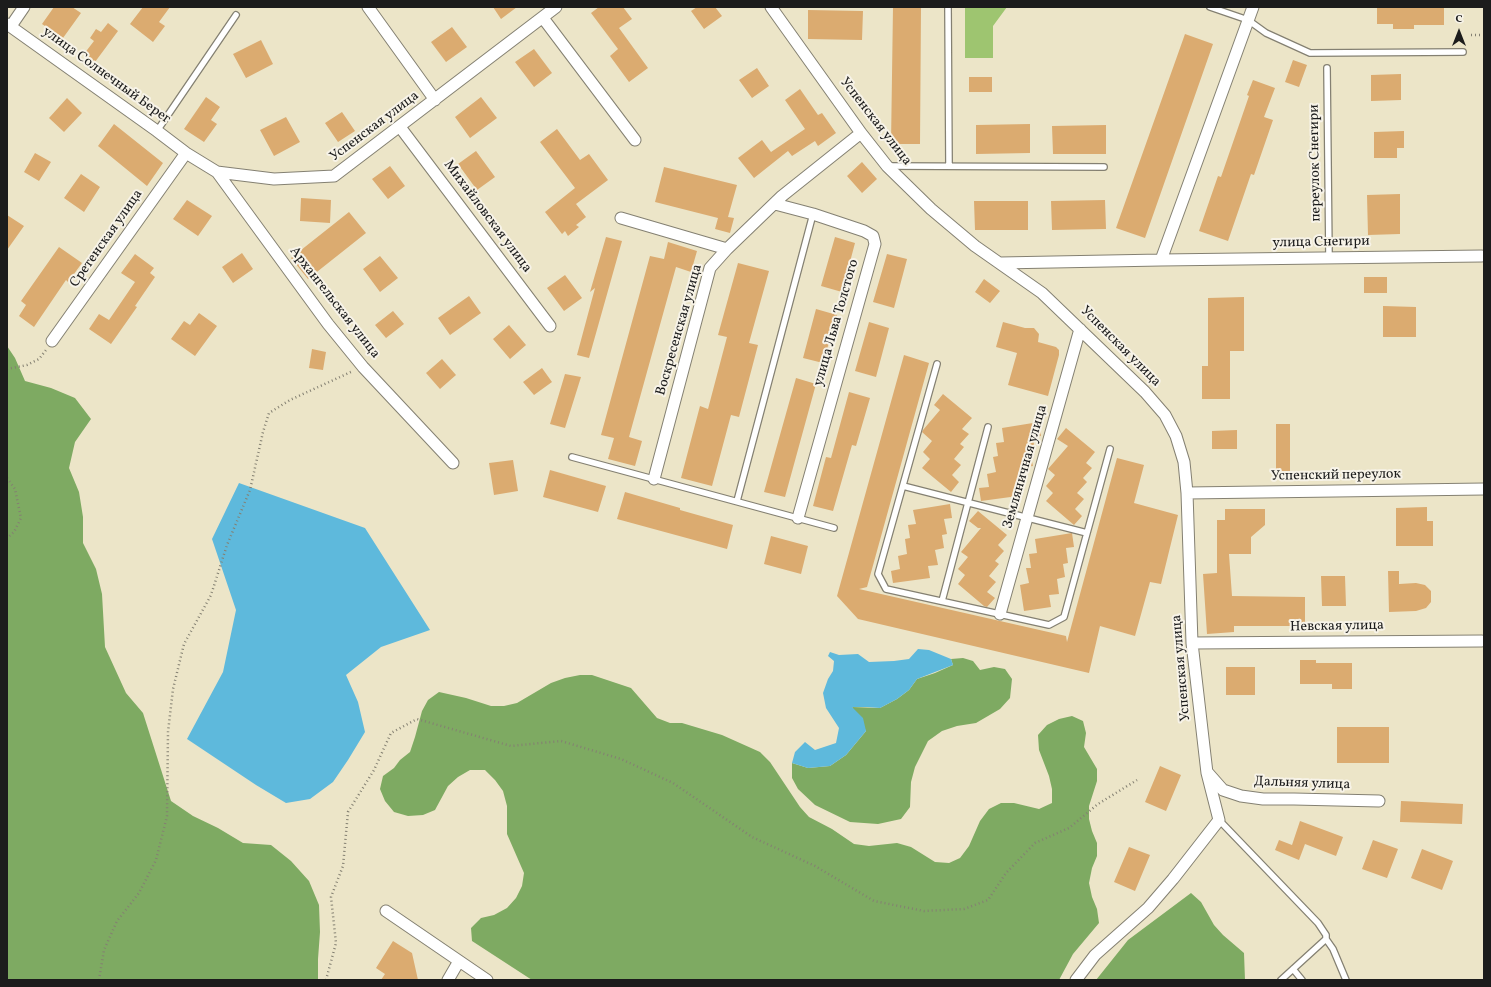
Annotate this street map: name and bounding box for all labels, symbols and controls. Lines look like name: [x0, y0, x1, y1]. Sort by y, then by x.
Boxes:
north arrow: [1439, 12, 1479, 52]
text: С: [1455, 12, 1463, 27]
street label: улица Солнечный Берег: [39, 24, 173, 128]
street label: Успенская улица: [835, 75, 915, 169]
street label: Успенская улица: [327, 88, 423, 166]
street label: переулок Снегири: [1307, 104, 1325, 222]
street label: Михайловская улица: [439, 158, 535, 276]
street label: Сретенская улица: [67, 187, 147, 291]
street label: улица Снегири: [1272, 234, 1370, 252]
street label: Архангельская улица: [285, 244, 383, 362]
street label: улица Льва Толстого: [811, 258, 863, 388]
street label: Воскресенская улица: [653, 262, 707, 398]
street label: Успенская улица: [1076, 303, 1164, 391]
street label: Земляничная улица: [1000, 403, 1052, 531]
street label: Успенский переулок: [1271, 466, 1401, 486]
street label: Успенская улица: [1169, 614, 1195, 722]
street label: Невская улица: [1290, 618, 1384, 636]
street label: Дальняя улица: [1254, 774, 1350, 794]

